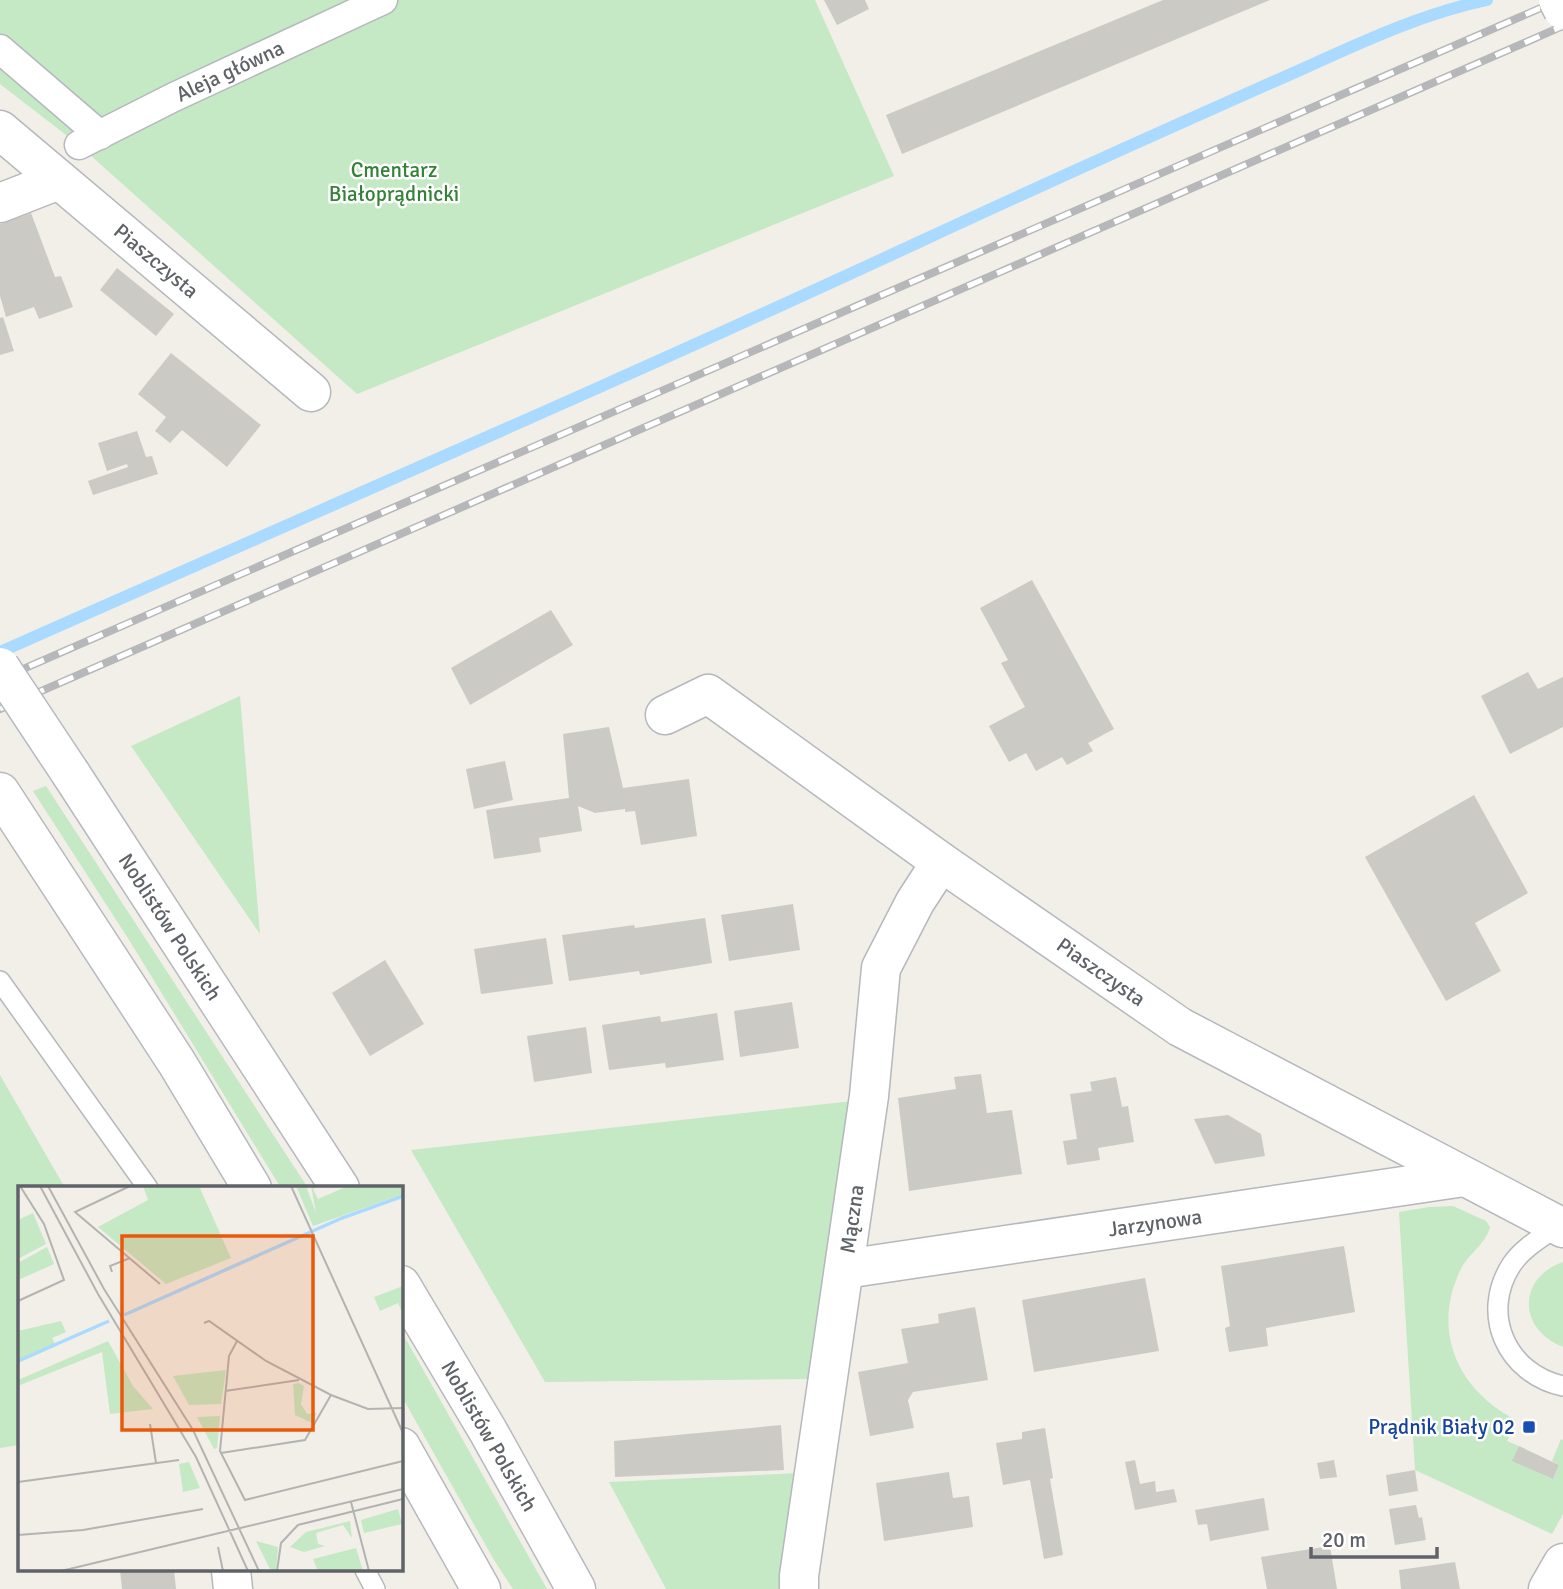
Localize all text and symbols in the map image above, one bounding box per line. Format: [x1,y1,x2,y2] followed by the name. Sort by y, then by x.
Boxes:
[172,35,288,107] street label: Aleja główna
[329,157,459,207] park label: Cmentarz Białoprądnicki
[108,218,204,304] street label: Piaszczysta
[113,849,227,1005] street label: Noblistów Polskich
[1051,932,1151,1012] street label: Piaszczysta
[834,1183,870,1255] street label: Mączna
[18,1186,402,1572] inset map
[1106,1204,1204,1242] street label: Jarzynowa
[435,1356,543,1516] street label: Noblistów Polskich
[1368,1414,1515,1440] place label: Prądnik Biały 02
[1521,1419,1537,1435] marker: Prądnik Biały 02
[1311,1516,1437,1560] scale bar
[1322,1527,1366,1553] text: 20 m

